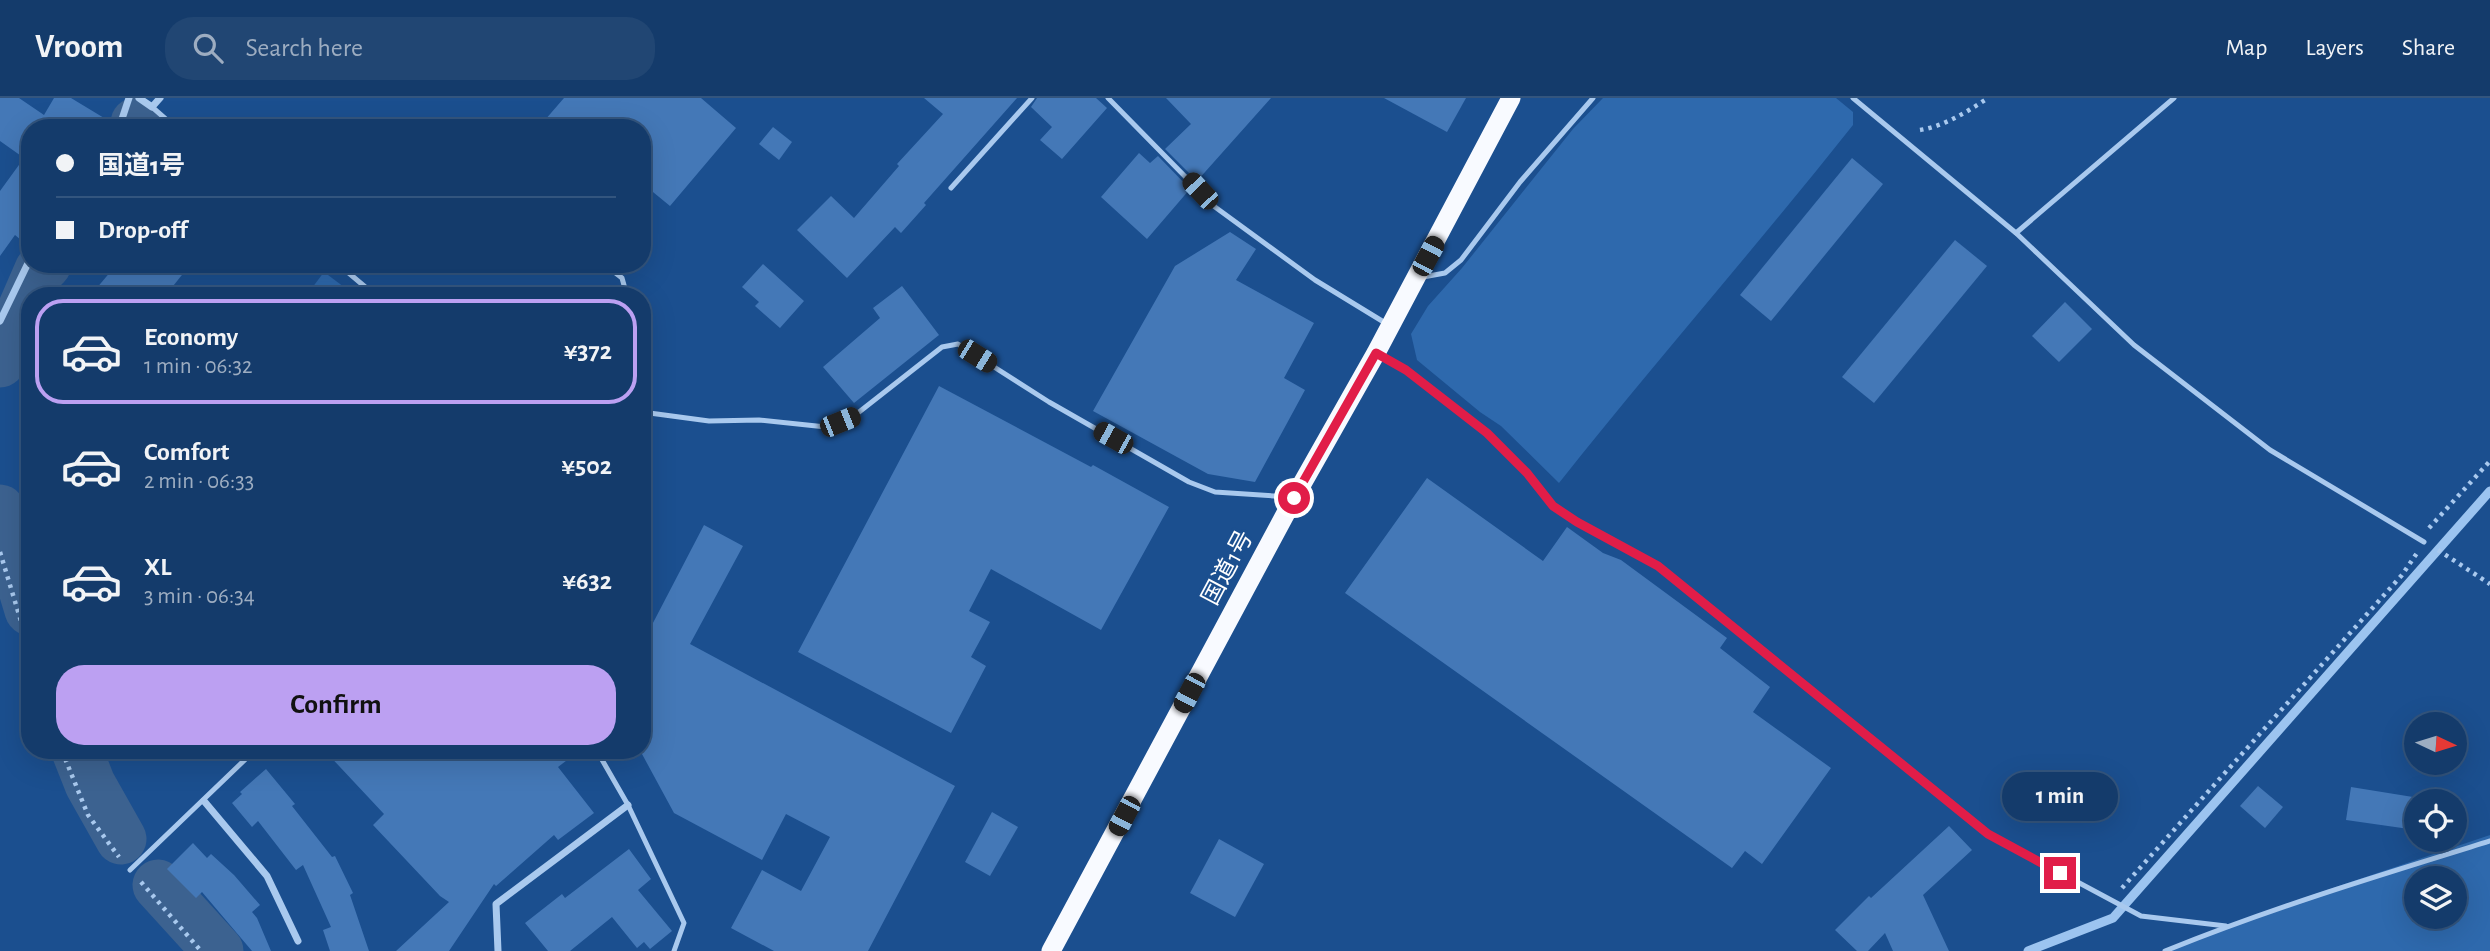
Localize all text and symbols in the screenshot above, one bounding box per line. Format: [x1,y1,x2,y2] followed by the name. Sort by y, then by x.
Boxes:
[165,17,655,80] search box
[189,29,227,67] icon: search
[35,31,123,64] text: Vroom
[245,35,363,61] text: Search here
[2225,36,2267,60] text: Map
[2305,36,2364,60] text: Layers
[2402,36,2455,60] text: Share
[98,153,185,179] text: 国道1号
[1178,168,1223,214] car
[98,217,187,243] text: Drop-off
[1409,233,1448,279] car
[60,320,123,383] icon: car
[144,324,238,350] text: Economy
[954,336,1001,376] car
[564,338,612,364] text: ¥372
[144,355,253,378] text: 1 min · 06:32
[817,404,864,440] car
[1090,419,1137,457] car
[60,435,123,498] icon: car
[144,439,229,465] text: Comfort
[561,453,612,479] text: ¥502
[144,470,254,493] text: 2 min · 06:33
[1278,482,1310,514] route start
[1197,526,1257,609] street label: 国道1号
[60,550,123,613] icon: car
[144,554,171,580] text: XL
[562,568,612,594] text: ¥632
[144,585,255,608] text: 3 min · 06:34
[56,665,616,745] button: Confirm
[1170,670,1209,716] car
[2404,712,2468,775] north arrow
[2404,712,2467,929] map controls
[2002,772,2118,820] callout: 1 min
[2036,785,2084,808] text: 1 min
[2404,789,2467,852] button: locate
[1105,793,1144,839] car
[2044,857,2076,889] route end
[2404,866,2467,929] button: layers

